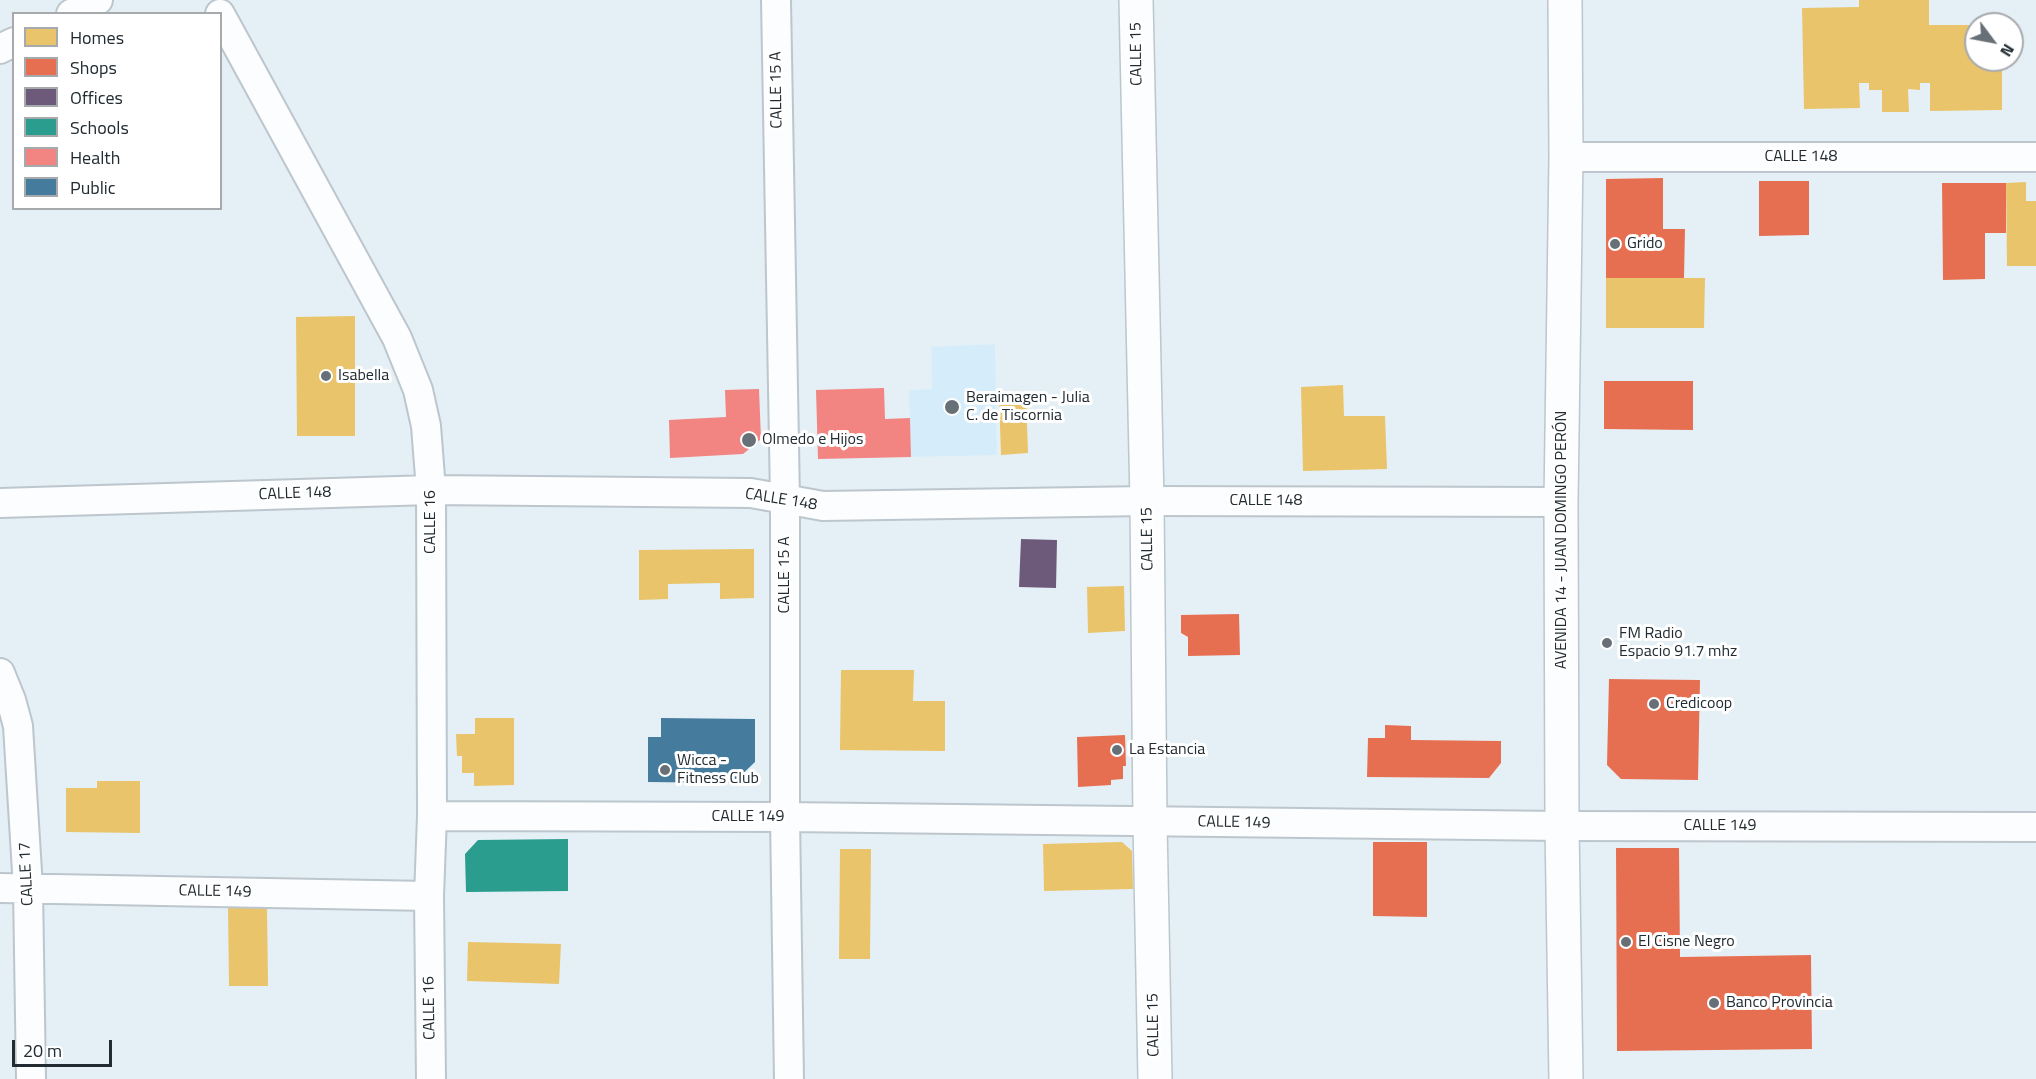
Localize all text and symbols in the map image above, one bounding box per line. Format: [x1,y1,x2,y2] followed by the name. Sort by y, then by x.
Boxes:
[12,12,222,210] legend
[1964,12,2024,72] north arrow
[1127,22,1147,86] street label: CALLE 15
[70,24,124,51] text: Homes
[1994,39,2021,62] text: N
[767,51,787,129] street label: CALLE 15 A
[70,54,117,81] text: Shops
[70,84,123,111] text: Offices
[70,114,129,141] text: Schools
[70,144,120,171] text: Health
[1765,147,1837,167] street label: CALLE 148
[70,174,116,201] text: Public
[1627,234,1663,254] place label: Grido
[1608,237,1622,251] marker: Grido
[338,366,389,386] place label: Isabella
[319,369,333,383] marker: Isabella
[966,388,1090,426] place label: Beraimagen - Julia C. de Tiscornia
[943,398,961,416] marker: Beraimagen - Julia C. de Tiscornia
[1552,411,1572,669] street label: AVENIDA 14 - JUAN DOMINGO PERÓN
[762,430,863,450] place label: Olmedo e Hijos
[740,431,758,449] marker: Olmedo e Hijos
[258,483,332,505] street label: CALLE 148
[744,485,818,515] street label: CALLE 148
[421,490,441,554] street label: CALLE 16
[1230,491,1302,511] street label: CALLE 148
[1138,507,1158,571] street label: CALLE 15
[775,537,795,613] street label: CALLE 15 A
[1619,624,1737,662] place label: FM Radio Espacio 91.7 mhz
[1600,636,1614,650] marker: FM Radio Espacio 91.7 mhz
[1666,694,1732,714] place label: Credicoop
[1647,697,1661,711] marker: Credicoop
[1129,740,1205,760] place label: La Estancia
[1110,743,1124,757] marker: La Estancia
[677,751,759,789] place label: Wicca - Fitness Club
[658,763,672,777] marker: Wicca - Fitness Club
[712,807,784,827] street label: CALLE 149
[1197,813,1271,833] street label: CALLE 149
[1684,816,1756,836] street label: CALLE 149
[16,842,38,906] street label: CALLE 17
[178,882,252,902] street label: CALLE 149
[1638,932,1735,952] place label: El Cisne Negro
[1619,935,1633,949] marker: El Cisne Negro
[420,976,440,1040] street label: CALLE 16
[1144,993,1164,1057] street label: CALLE 15
[1726,993,1833,1013] place label: Banco Provincia
[1707,996,1721,1010] marker: Banco Provincia
[15,1028,116,1066] scale bar
[23,1037,62,1064] text: 20 m

